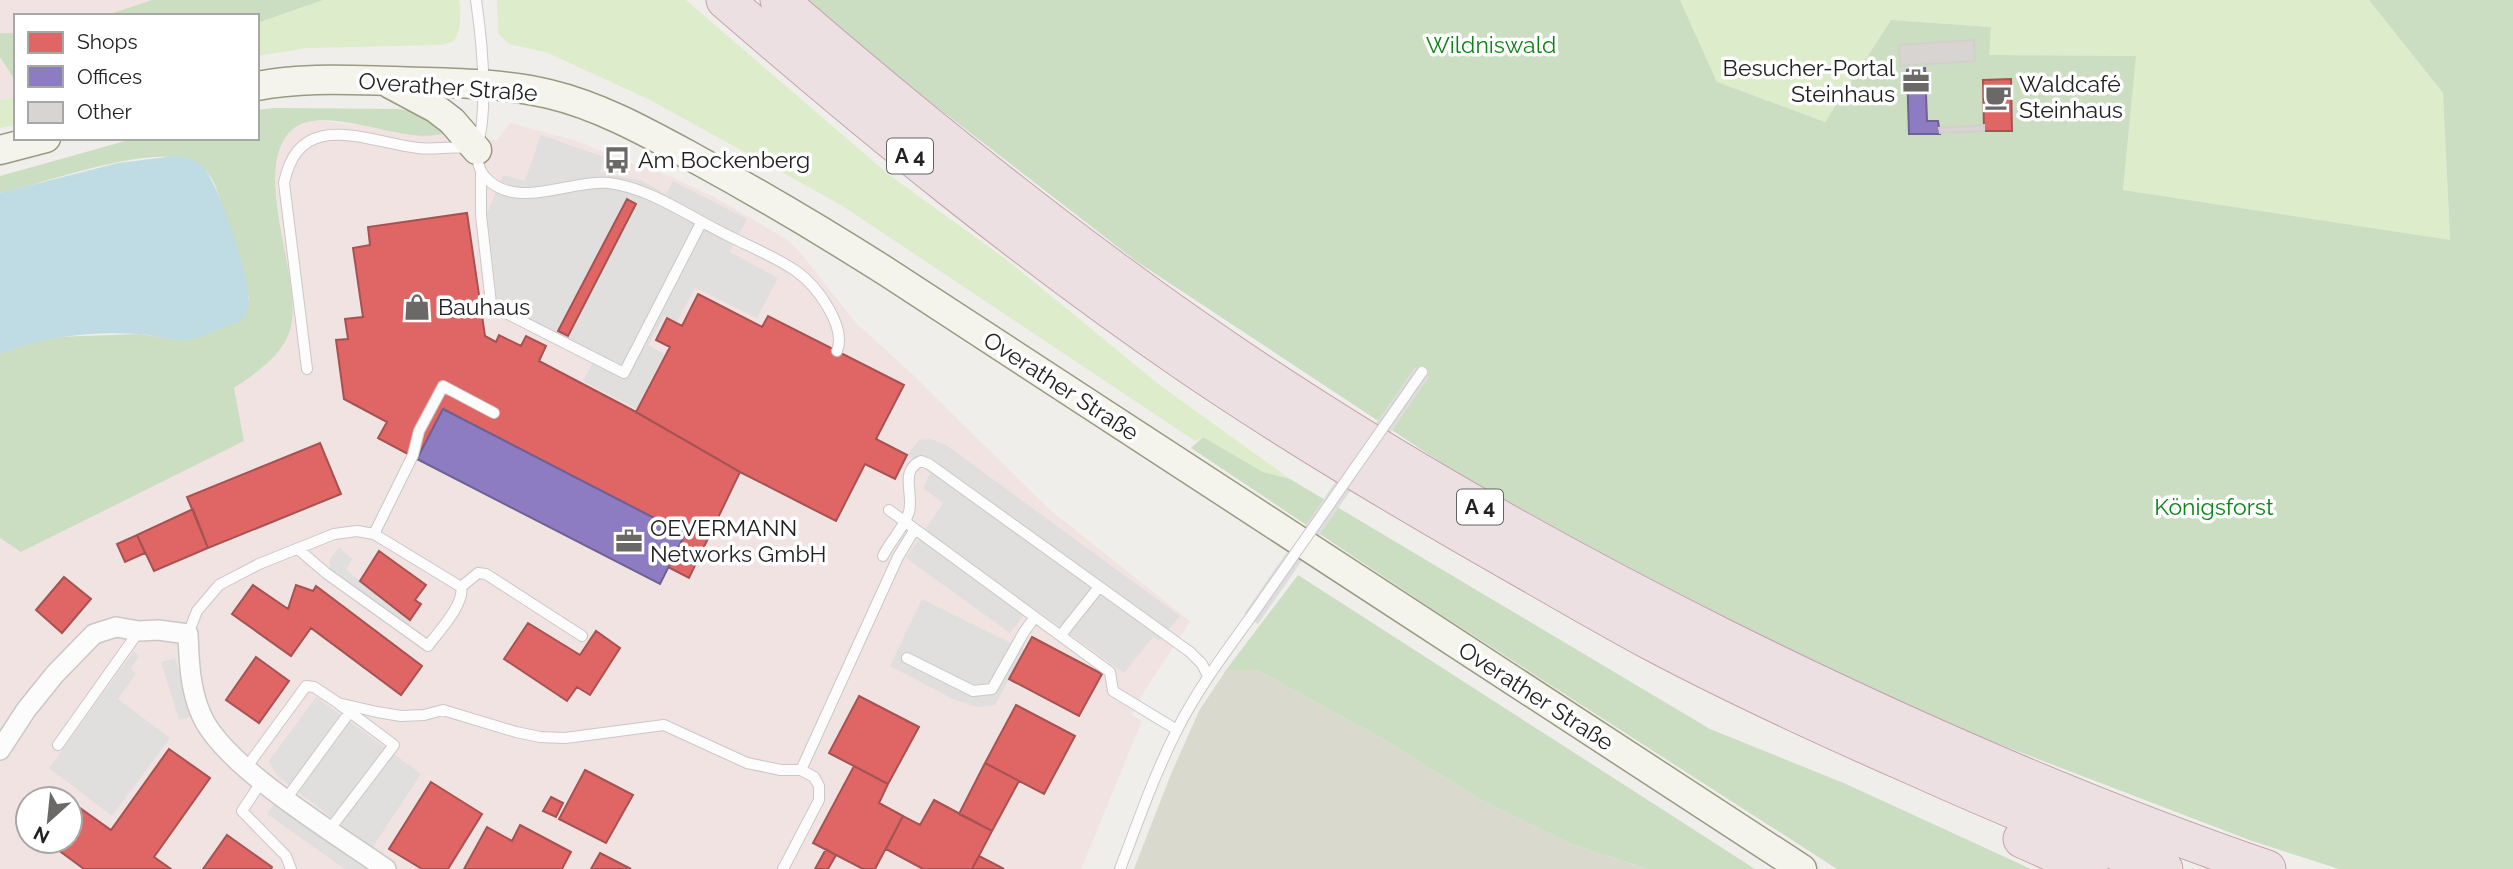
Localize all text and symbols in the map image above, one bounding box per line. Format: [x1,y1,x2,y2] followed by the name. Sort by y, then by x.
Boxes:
[14,14,259,140] legend
[77,29,138,54] text: Shops
[1426,31,1556,58] park label: Wildniswald
[1723,54,1896,107] place label: Besucher-Portal Steinhaus
[77,64,142,89] text: Offices
[1901,66,1931,96] office icon: Besucher-Portal Steinhaus
[358,67,538,106] street label: Overather Straße
[2019,70,2123,123] place label: Waldcafé Steinhaus
[1983,82,2013,112] cafe icon: Waldcafé Steinhaus
[77,99,132,124] text: Other
[887,138,933,174] road number: A 4
[602,145,632,175] bus stop icon: Am Bockenberg
[638,146,810,173] place label: Am Bockenberg
[402,292,432,322] shop icon: Bauhaus
[438,293,530,320] place label: Bauhaus
[979,325,1144,446] street label: Overather Straße
[1457,490,1503,524] road number: A 4
[2154,493,2274,520] park label: Königsforst
[650,514,826,567] place label: OEVERMANN Networks GmbH
[614,526,644,556] office icon: OEVERMANN Networks GmbH
[1454,635,1619,756] street label: Overather Straße
[14,785,84,855] north arrow
[30,822,53,848] text: N

